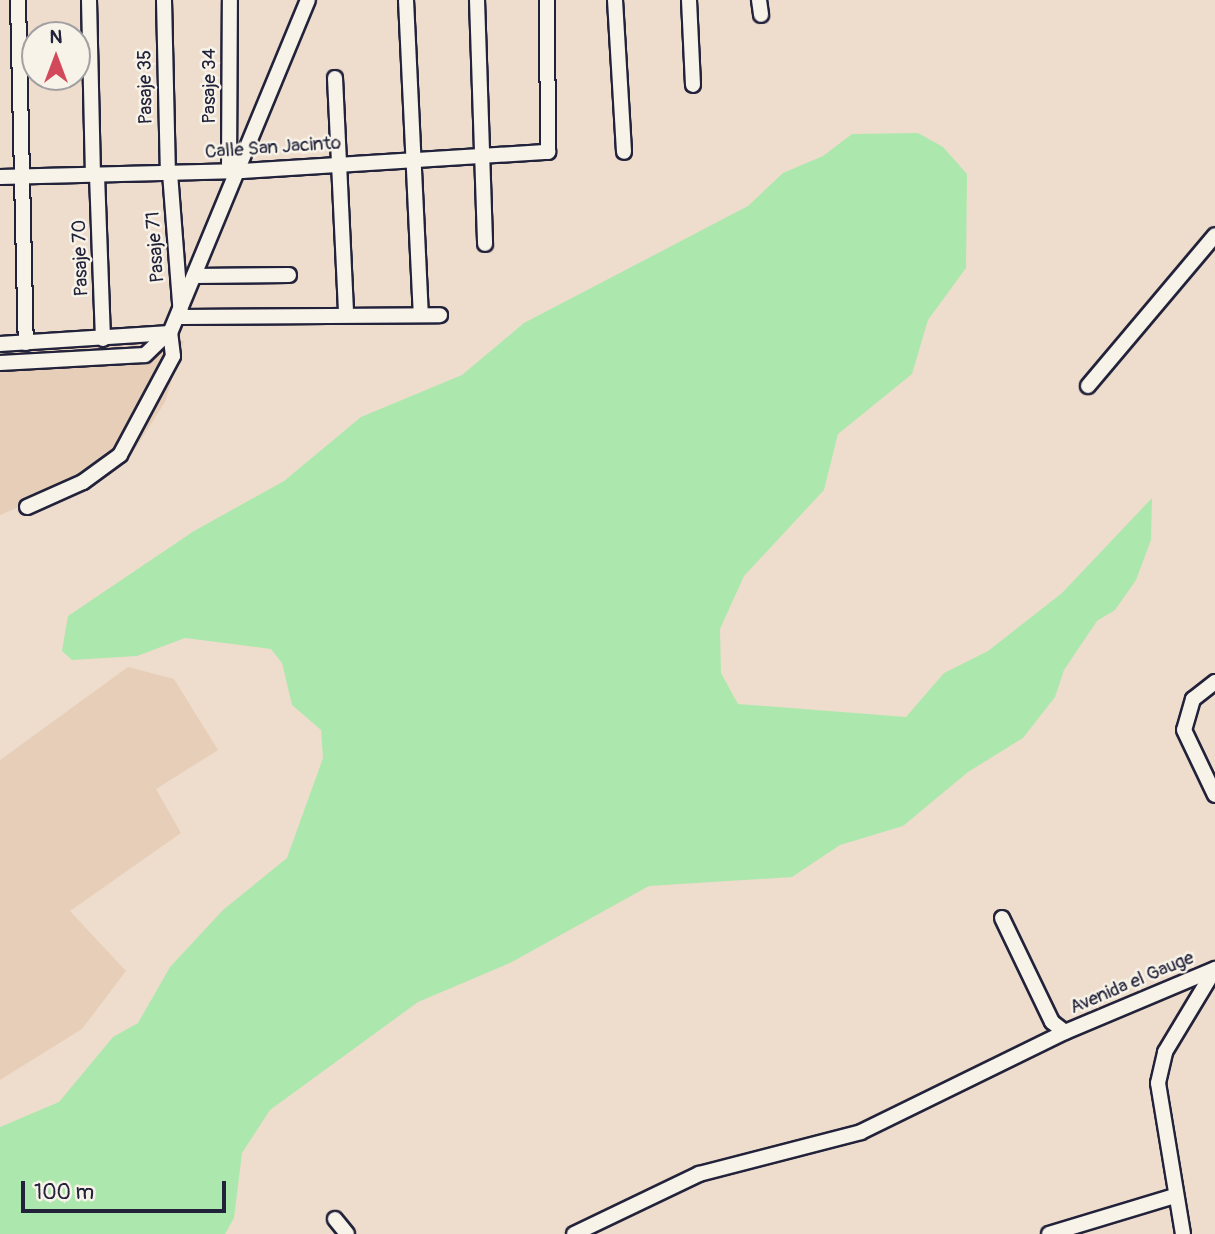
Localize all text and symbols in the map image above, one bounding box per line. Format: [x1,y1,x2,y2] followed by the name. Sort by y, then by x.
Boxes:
[21,21,91,91] north arrow
[50,25,62,49] text: N
[199,48,221,124] street label: Pasaje 34
[134,49,158,125] street label: Pasaje 35
[204,132,342,164] street label: Calle San Jacinto
[142,211,170,283] street label: Pasaje 71
[68,219,94,297] street label: Pasaje 70
[1066,947,1198,1019] street label: Avenida el Gauge
[24,1168,229,1212] scale bar
[34,1179,94,1206] text: 100 m

